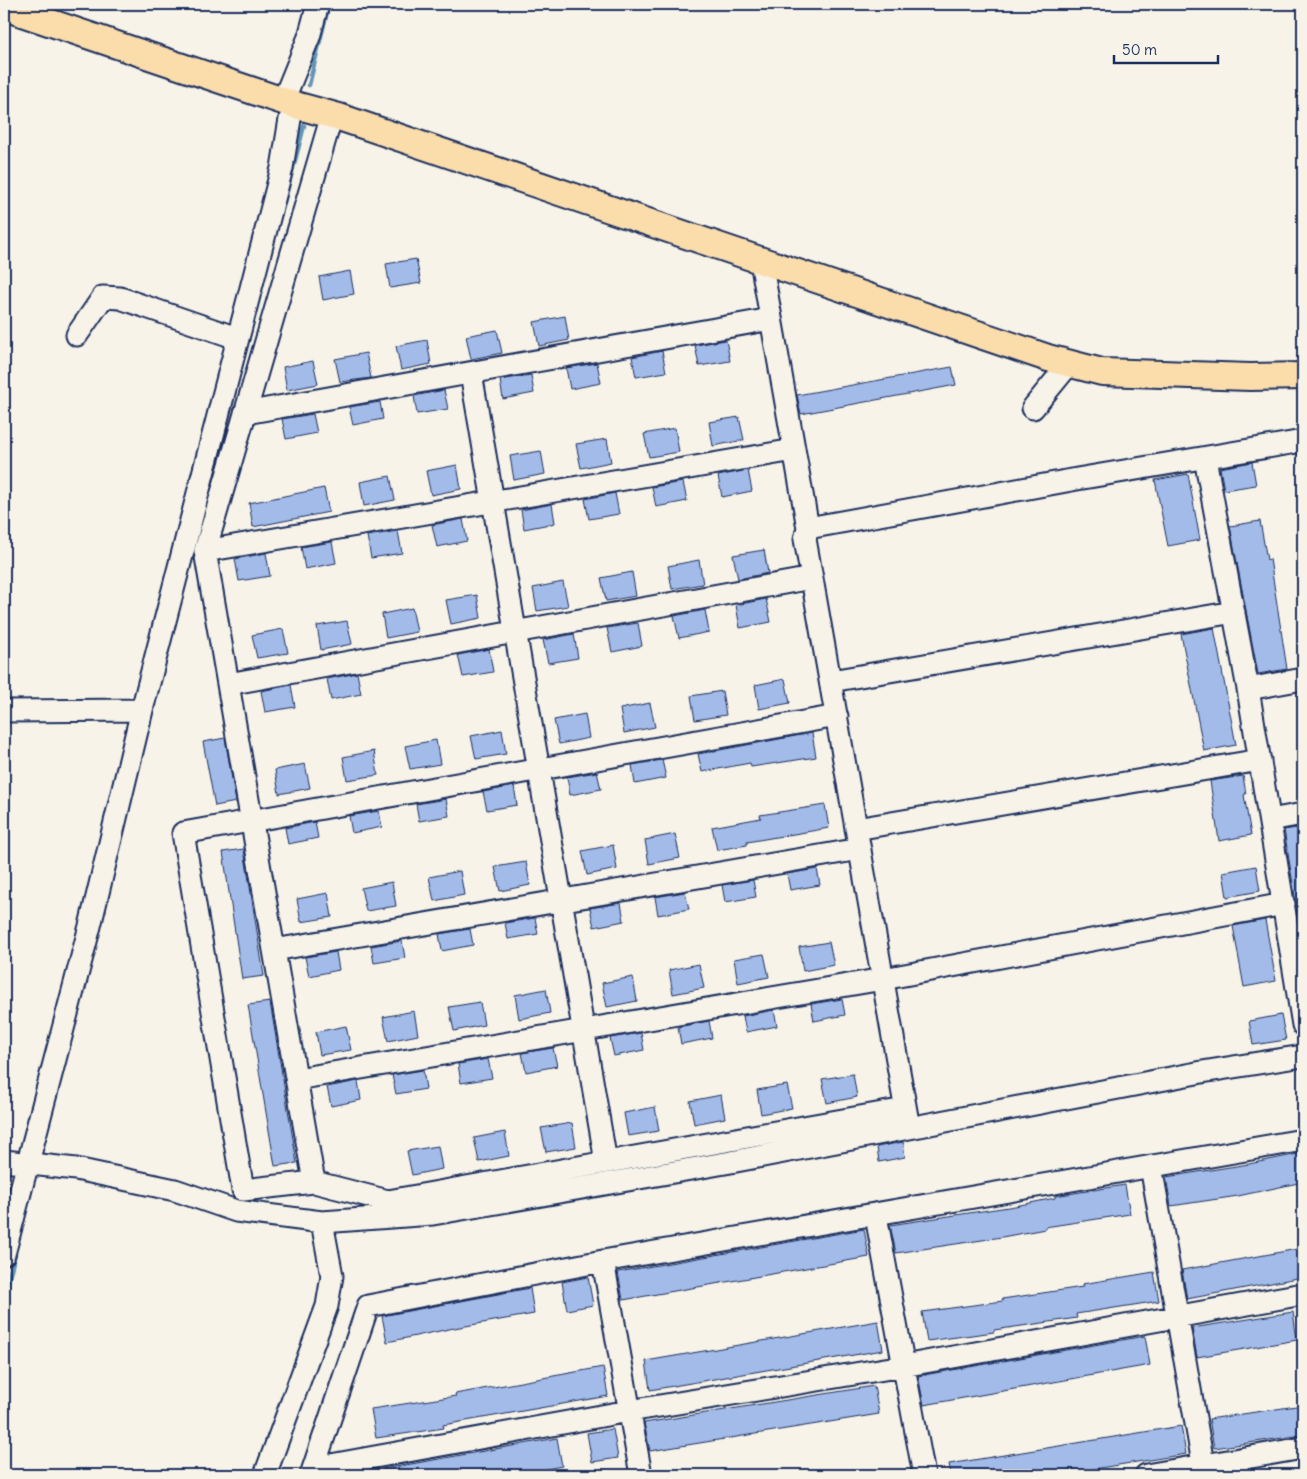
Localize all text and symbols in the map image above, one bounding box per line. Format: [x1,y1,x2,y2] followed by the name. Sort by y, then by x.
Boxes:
[1114,32,1218,64] scale bar
[1122,40,1157,59] text: 50 m

